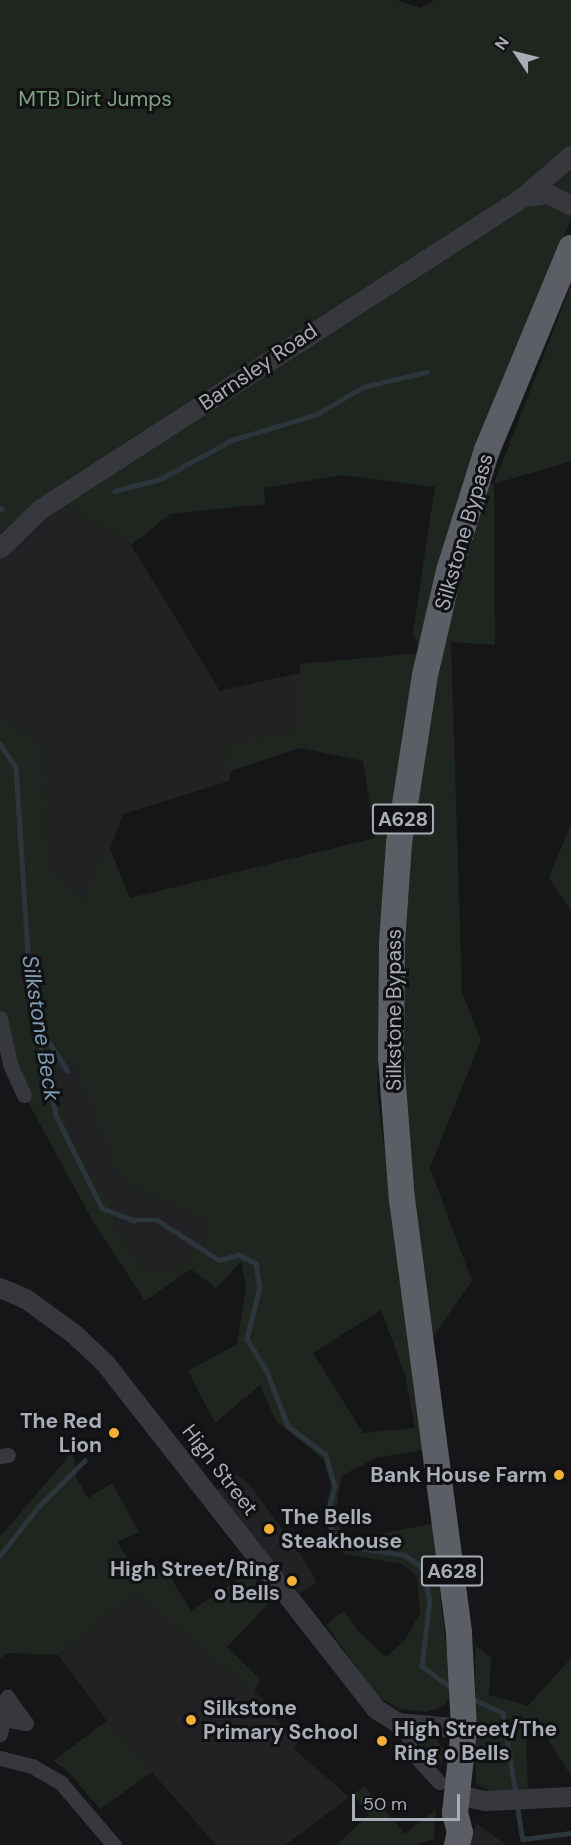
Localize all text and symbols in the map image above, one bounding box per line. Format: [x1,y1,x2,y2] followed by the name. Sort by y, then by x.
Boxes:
[487,24,547,84] north arrow
[490,33,514,54] text: N
[18,86,172,112] park label: MTB Dirt Jumps
[194,318,322,416] street label: Barnsley Road
[430,451,498,613] street label: Silkstone Bypass
[372,802,434,836] road number: A628
[381,929,407,1091] street label: Silkstone Bypass
[16,953,66,1103] water label: Silkstone Beck
[20,1408,102,1458] place label: The Red Lion
[177,1420,263,1520] street label: High Street
[107,1426,121,1440] marker: The Red Lion
[370,1462,547,1488] place label: Bank House Farm
[552,1468,566,1482] marker: Bank House Farm
[281,1504,402,1554] place label: The Bells Steakhouse
[262,1522,276,1536] marker: The Bells Steakhouse
[420,1554,484,1588] road number: A628
[110,1556,280,1606] place label: High Street/Ring o Bells
[285,1574,299,1588] marker: High Street/Ring o Bells
[203,1695,358,1745] place label: Silkstone Primary School
[184,1713,198,1727] marker: Silkstone Primary School
[394,1716,557,1766] place label: High Street/The Ring o Bells
[375,1734,389,1748] marker: High Street/The Ring o Bells
[355,1782,463,1820] scale bar
[363,1792,407,1816] text: 50 m

